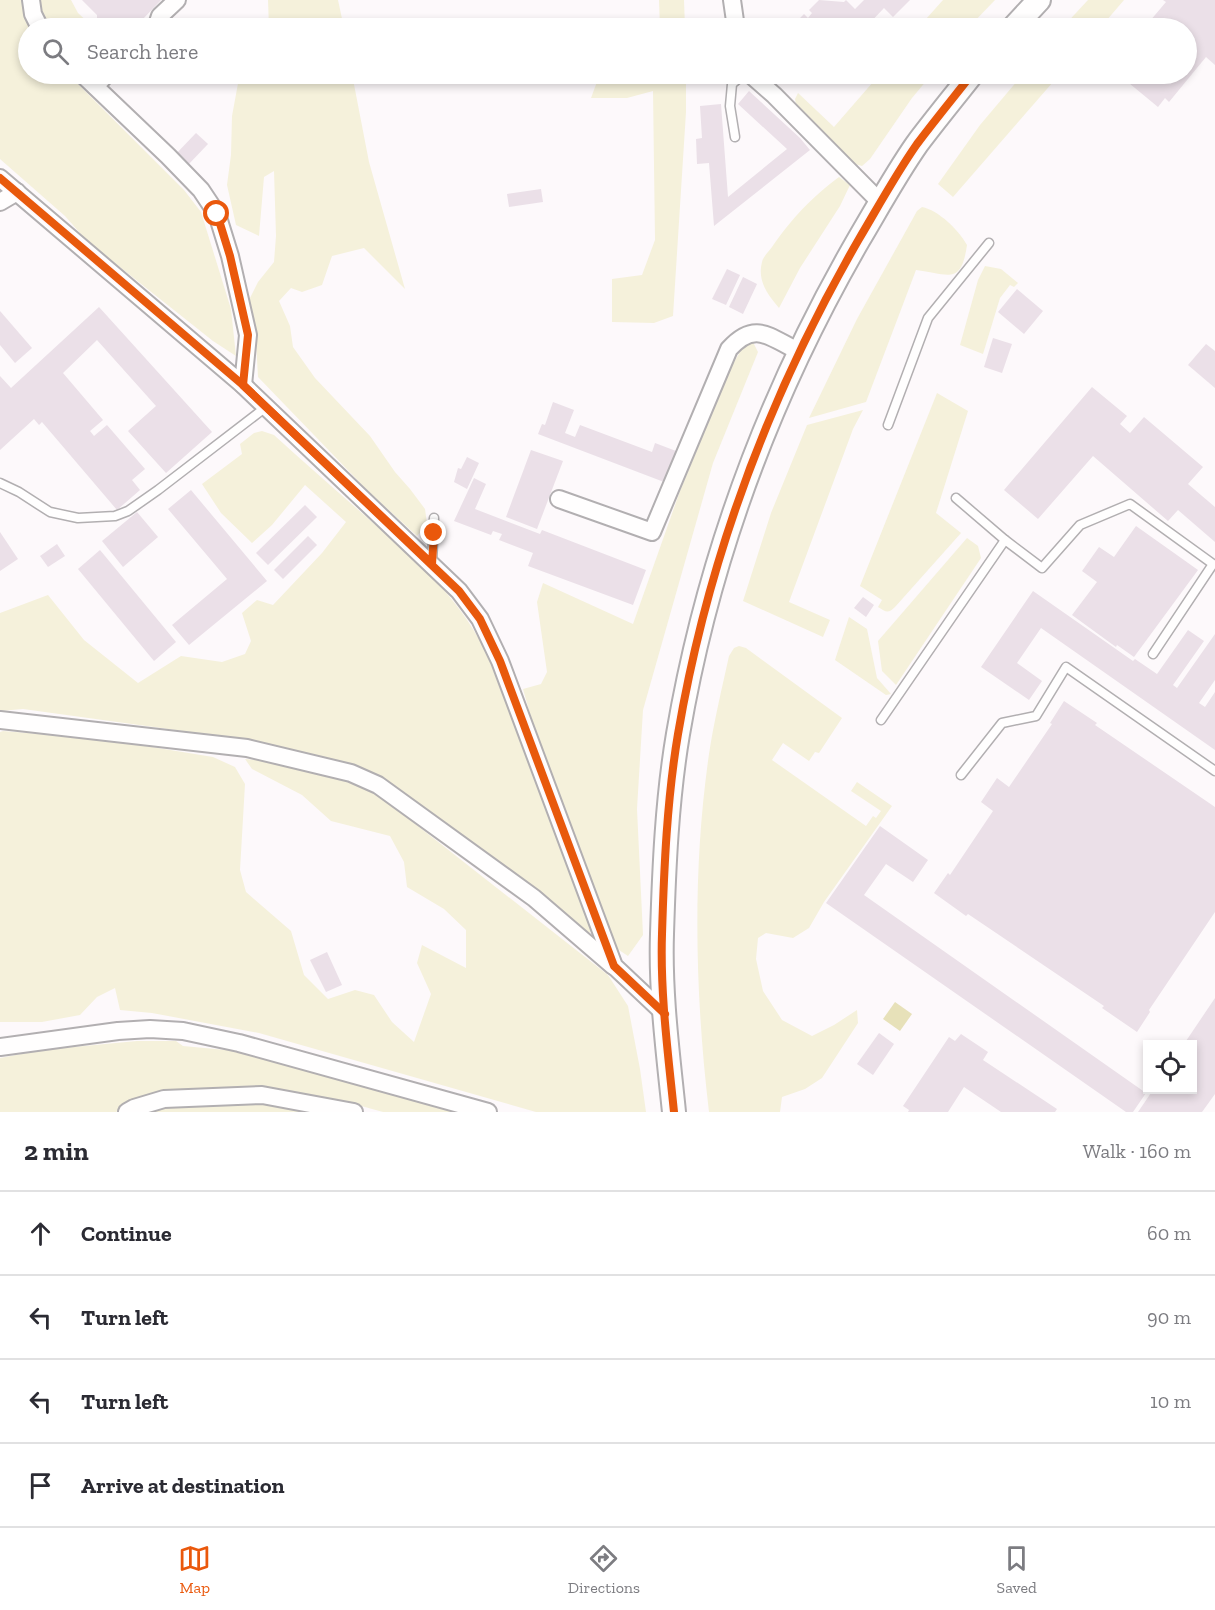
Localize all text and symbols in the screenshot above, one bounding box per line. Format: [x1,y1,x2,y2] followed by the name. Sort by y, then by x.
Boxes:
[18,18,1197,84] search box
[39,35,72,68] icon: search
[87,38,198,65] text: Search here
[203,200,229,226] route start
[420,519,446,545] route end
[1143,1040,1197,1094] map controls
[1143,1040,1197,1094] button: locate
[24,1135,89,1167] text: 2 min
[1083,1139,1191,1163] text: Walk · 160 m
[24,1217,57,1250] icon: ahead
[81,1220,172,1247] text: Continue
[1147,1221,1191,1245] text: 60 m
[24,1301,57,1334] icon: left
[81,1304,168,1331] text: Turn left
[1147,1305,1191,1329] text: 90 m
[24,1385,57,1418] icon: left
[81,1388,168,1415] text: Turn left
[1150,1389,1191,1413] text: 10 m
[24,1469,57,1502] icon: arrive
[81,1472,284,1499] text: Arrive at destination
[178,1542,211,1597] tab: Map
[568,1542,640,1597] tab: Directions
[997,1542,1037,1597] tab: Saved

